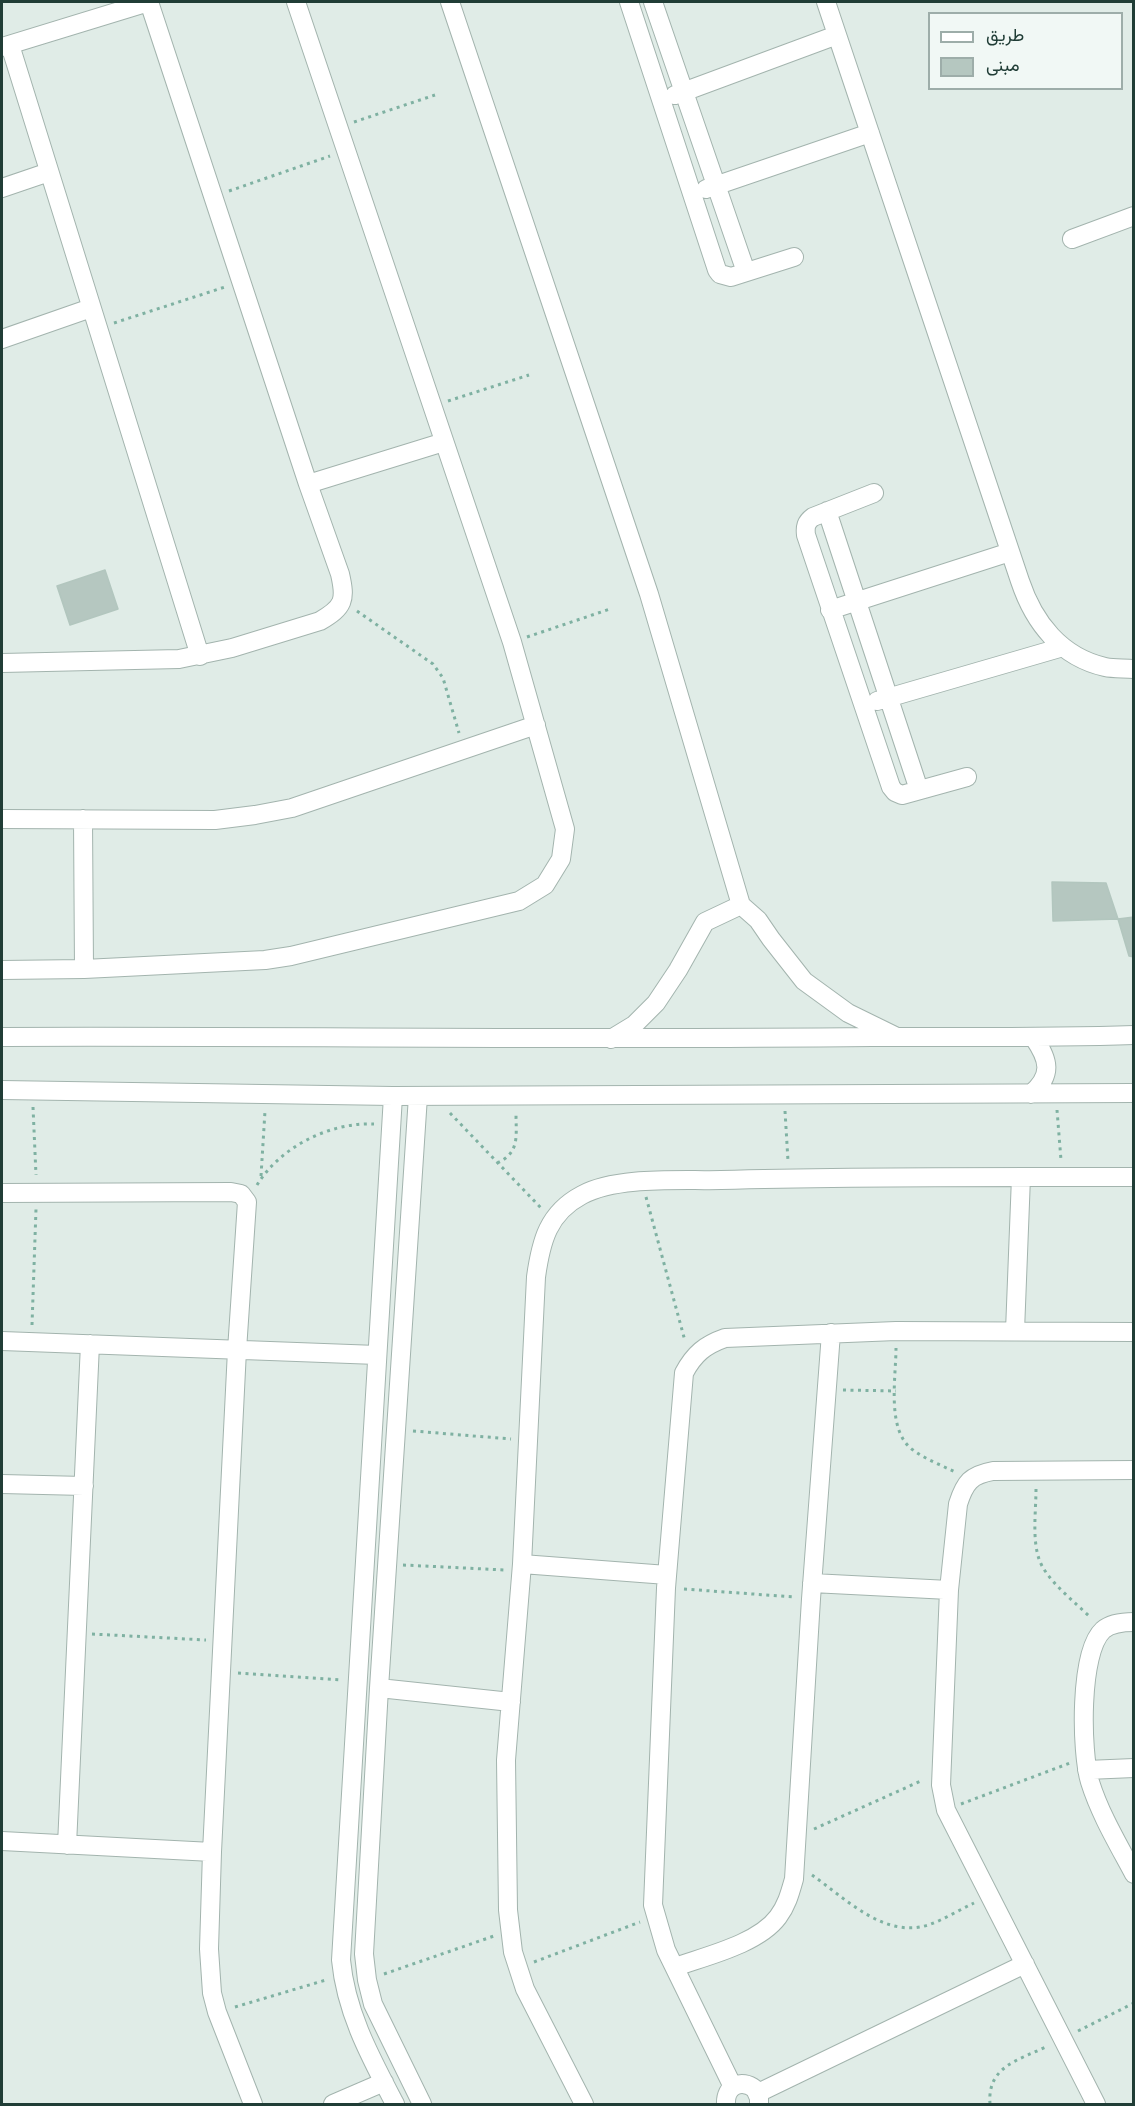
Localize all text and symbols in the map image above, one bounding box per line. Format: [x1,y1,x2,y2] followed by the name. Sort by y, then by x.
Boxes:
[928,12,1123,90] legend
[986,24,1024,45] text: طريق
[986,54,1020,75] text: مبنى

